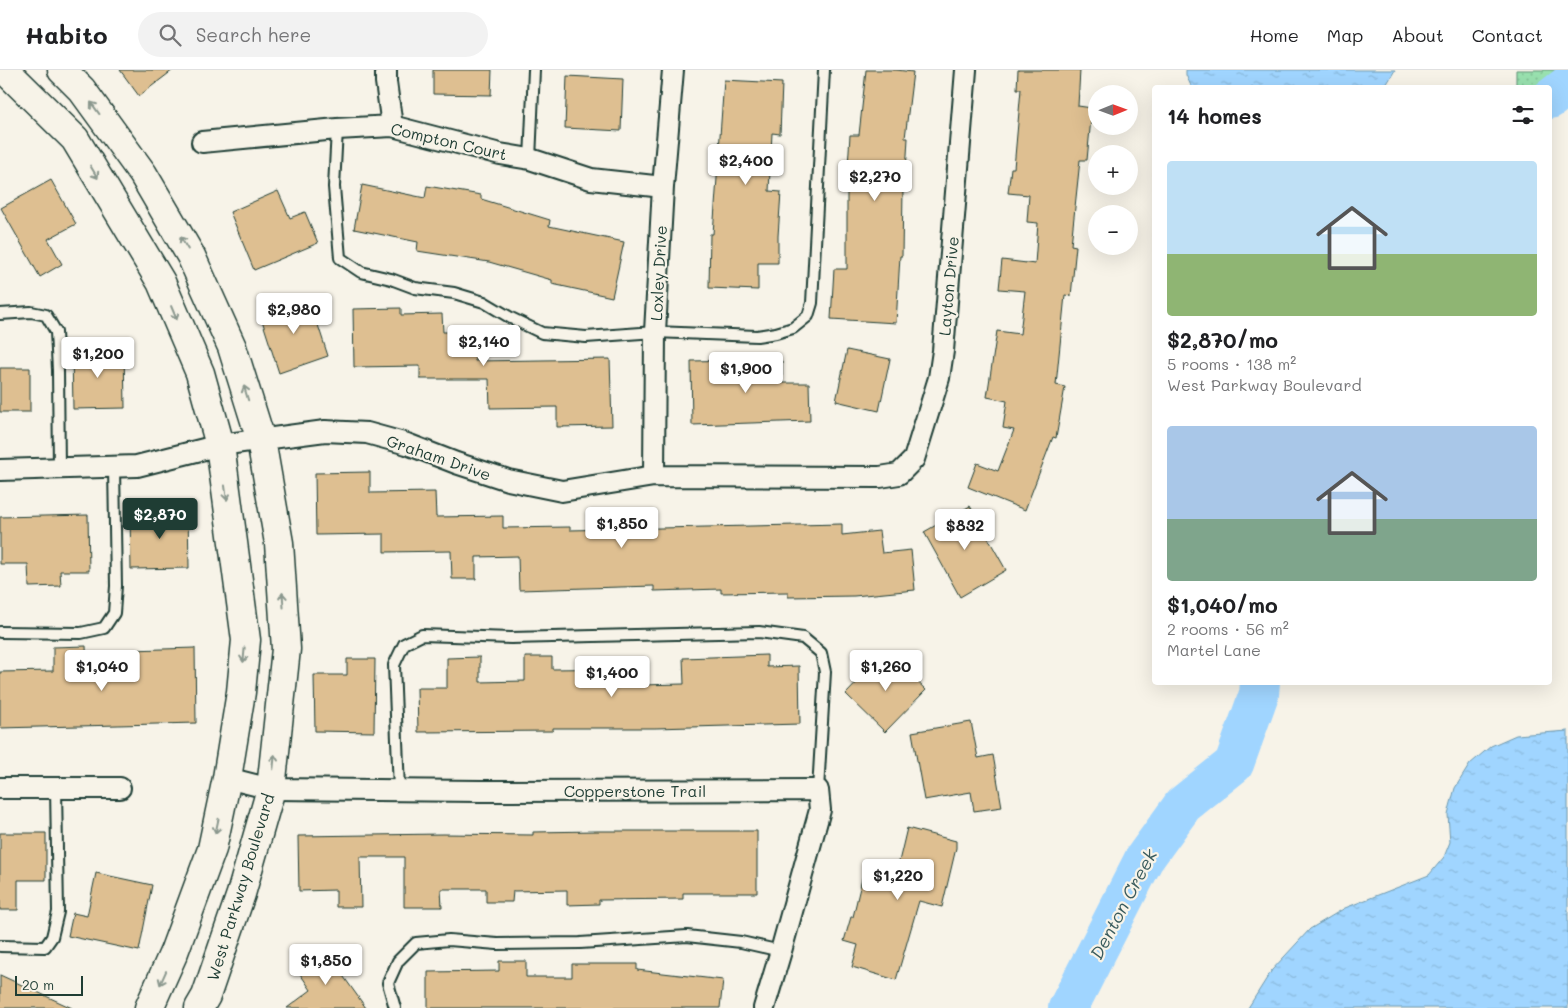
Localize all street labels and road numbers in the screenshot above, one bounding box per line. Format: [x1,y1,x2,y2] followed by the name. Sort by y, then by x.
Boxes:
[389,117,509,165] street label: Compton Court
[645,225,671,321] street label: Loxley Drive
[933,236,963,336] street label: Layton Drive
[384,429,494,485] street label: Graham Drive
[564,780,706,801] street label: Copperstone Trail
[201,791,279,983] street label: West Parkway Boulevard

